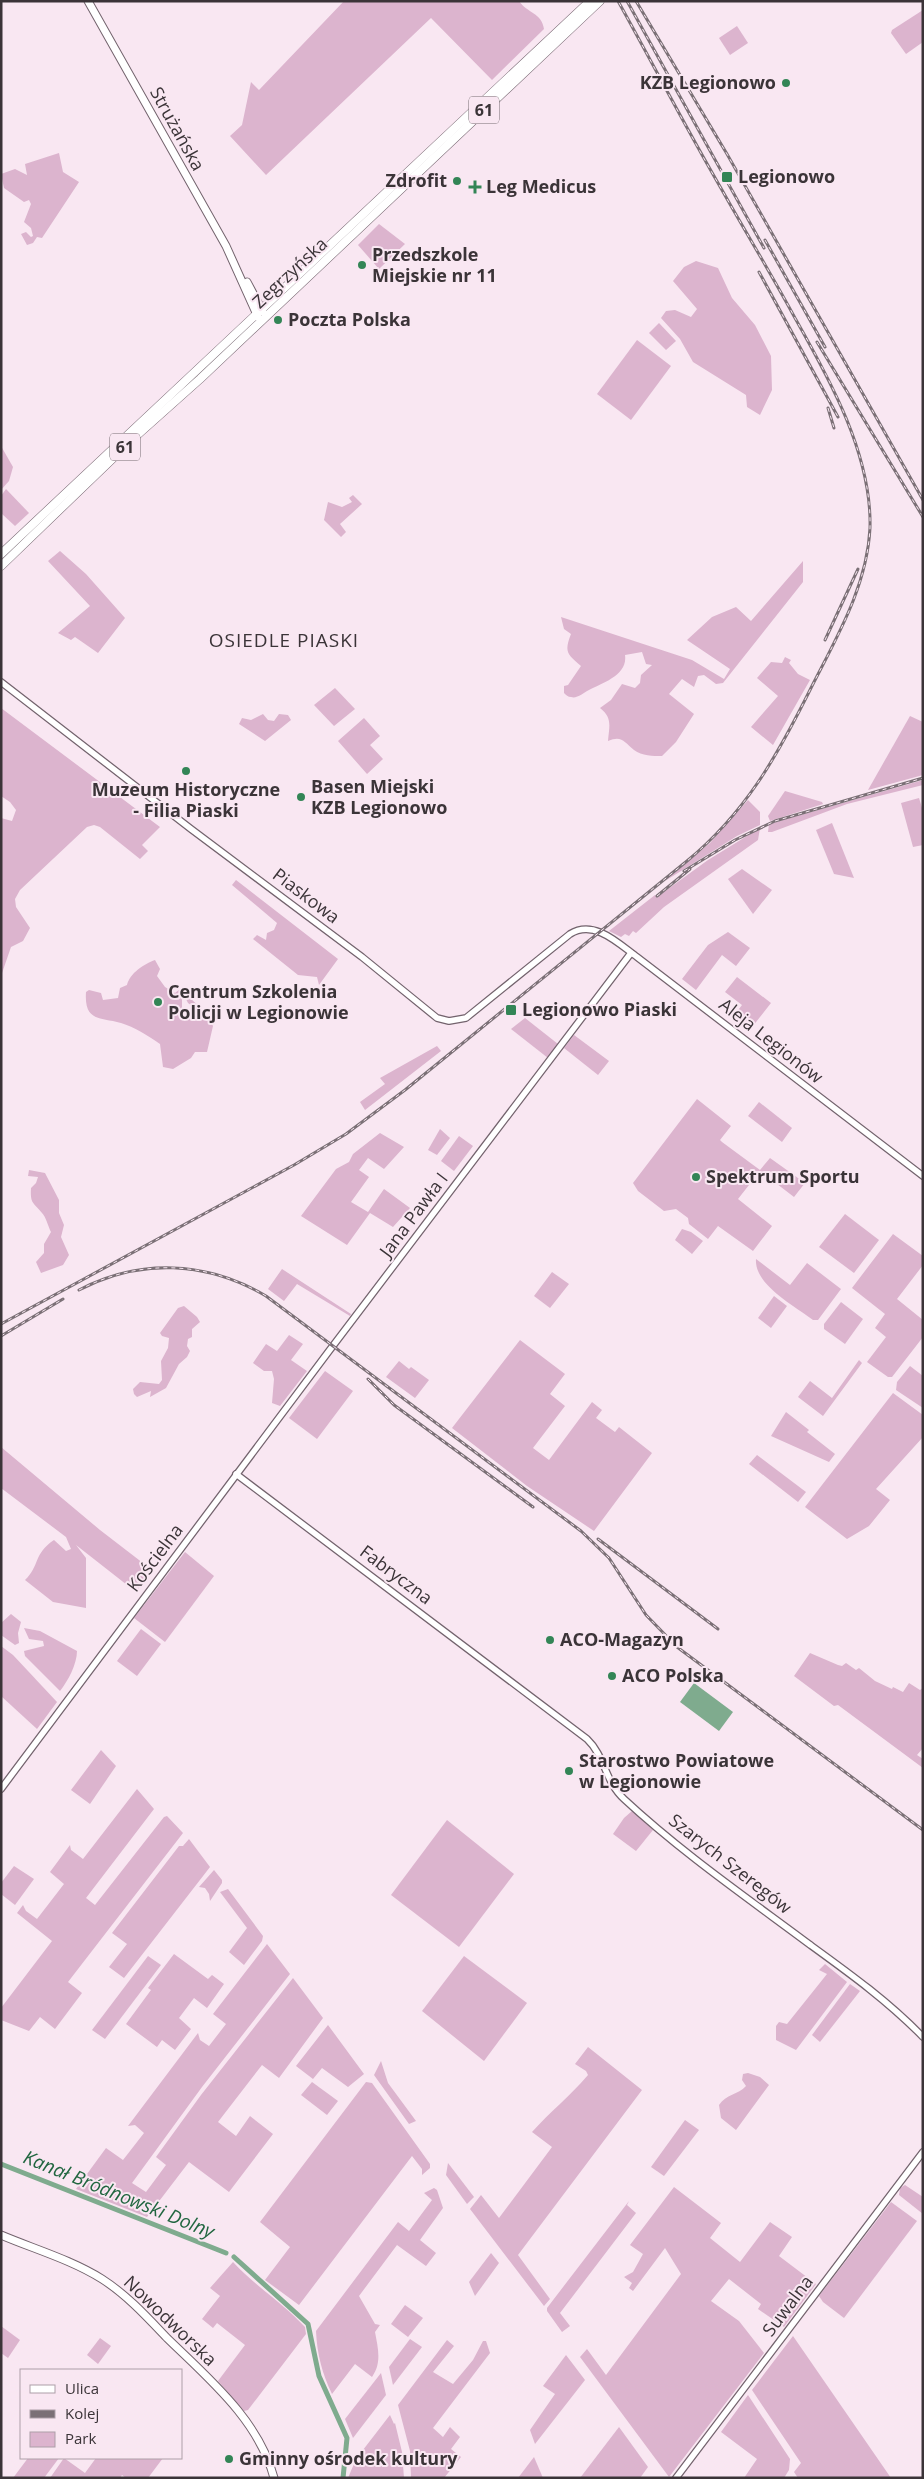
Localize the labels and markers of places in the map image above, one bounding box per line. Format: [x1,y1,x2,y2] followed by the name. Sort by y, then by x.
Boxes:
[640,70,776,94] place label: KZB Legionowo
[780,77,792,89] marker: KZB Legionowo
[738,164,835,188] place label: Legionowo
[386,168,447,192] place label: Zdrofit
[720,170,734,184] marker: Legionowo
[486,174,596,198] place label: Leg Medicus
[451,175,463,187] marker: Zdrofit
[468,180,482,194] marker: Leg Medicus
[372,242,497,287] place label: Przedszkole Miejskie nr 11
[356,259,368,271] marker: Przedszkole Miejskie nr 11
[288,307,411,331] place label: Poczta Polska
[272,314,284,326] marker: Poczta Polska
[180,765,192,777] marker: Muzeum Historyczne - Filia Piaski
[311,774,447,819] place label: Basen Miejski KZB Legionowo
[92,777,280,822] place label: Muzeum Historyczne - Filia Piaski
[295,791,307,803] marker: Basen Miejski KZB Legionowo
[168,979,349,1024] place label: Centrum Szkolenia Policji w Legionowie
[152,996,164,1008] marker: Centrum Szkolenia Policji w Legionowie
[522,997,677,1021] place label: Legionowo Piaski
[504,1003,518,1017] marker: Legionowo Piaski
[706,1164,860,1188] place label: Spektrum Sportu
[690,1171,702,1183] marker: Spektrum Sportu
[560,1627,684,1651] place label: ACO-Magazyn
[544,1634,556,1646] marker: ACO-Magazyn
[622,1663,724,1687] place label: ACO Polska
[606,1670,618,1682] marker: ACO Polska
[579,1748,774,1793] place label: Starostwo Powiatowe w Legionowie
[563,1765,575,1777] marker: Starostwo Powiatowe w Legionowie
[239,2446,458,2470] place label: Gminny ośrodek kultury
[223,2453,235,2465] marker: Gminny ośrodek kultury

